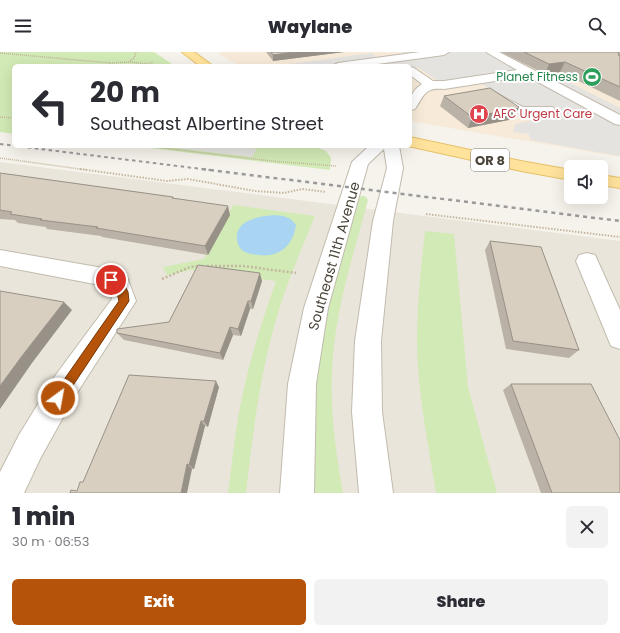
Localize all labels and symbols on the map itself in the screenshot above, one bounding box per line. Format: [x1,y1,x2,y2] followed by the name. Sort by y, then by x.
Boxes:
[581,66,603,88] sports icon: Planet Fitness
[496,68,578,85] place label: Planet Fitness
[468,103,490,125] hospital icon: AFC Urgent Care
[493,105,592,122] place label: AFC Urgent Care
[471,149,509,171] road number: OR 8
[303,179,365,333] street label: Southeast 11th Avenue
[94,263,128,297] pin
[37,377,79,419] position arrow

